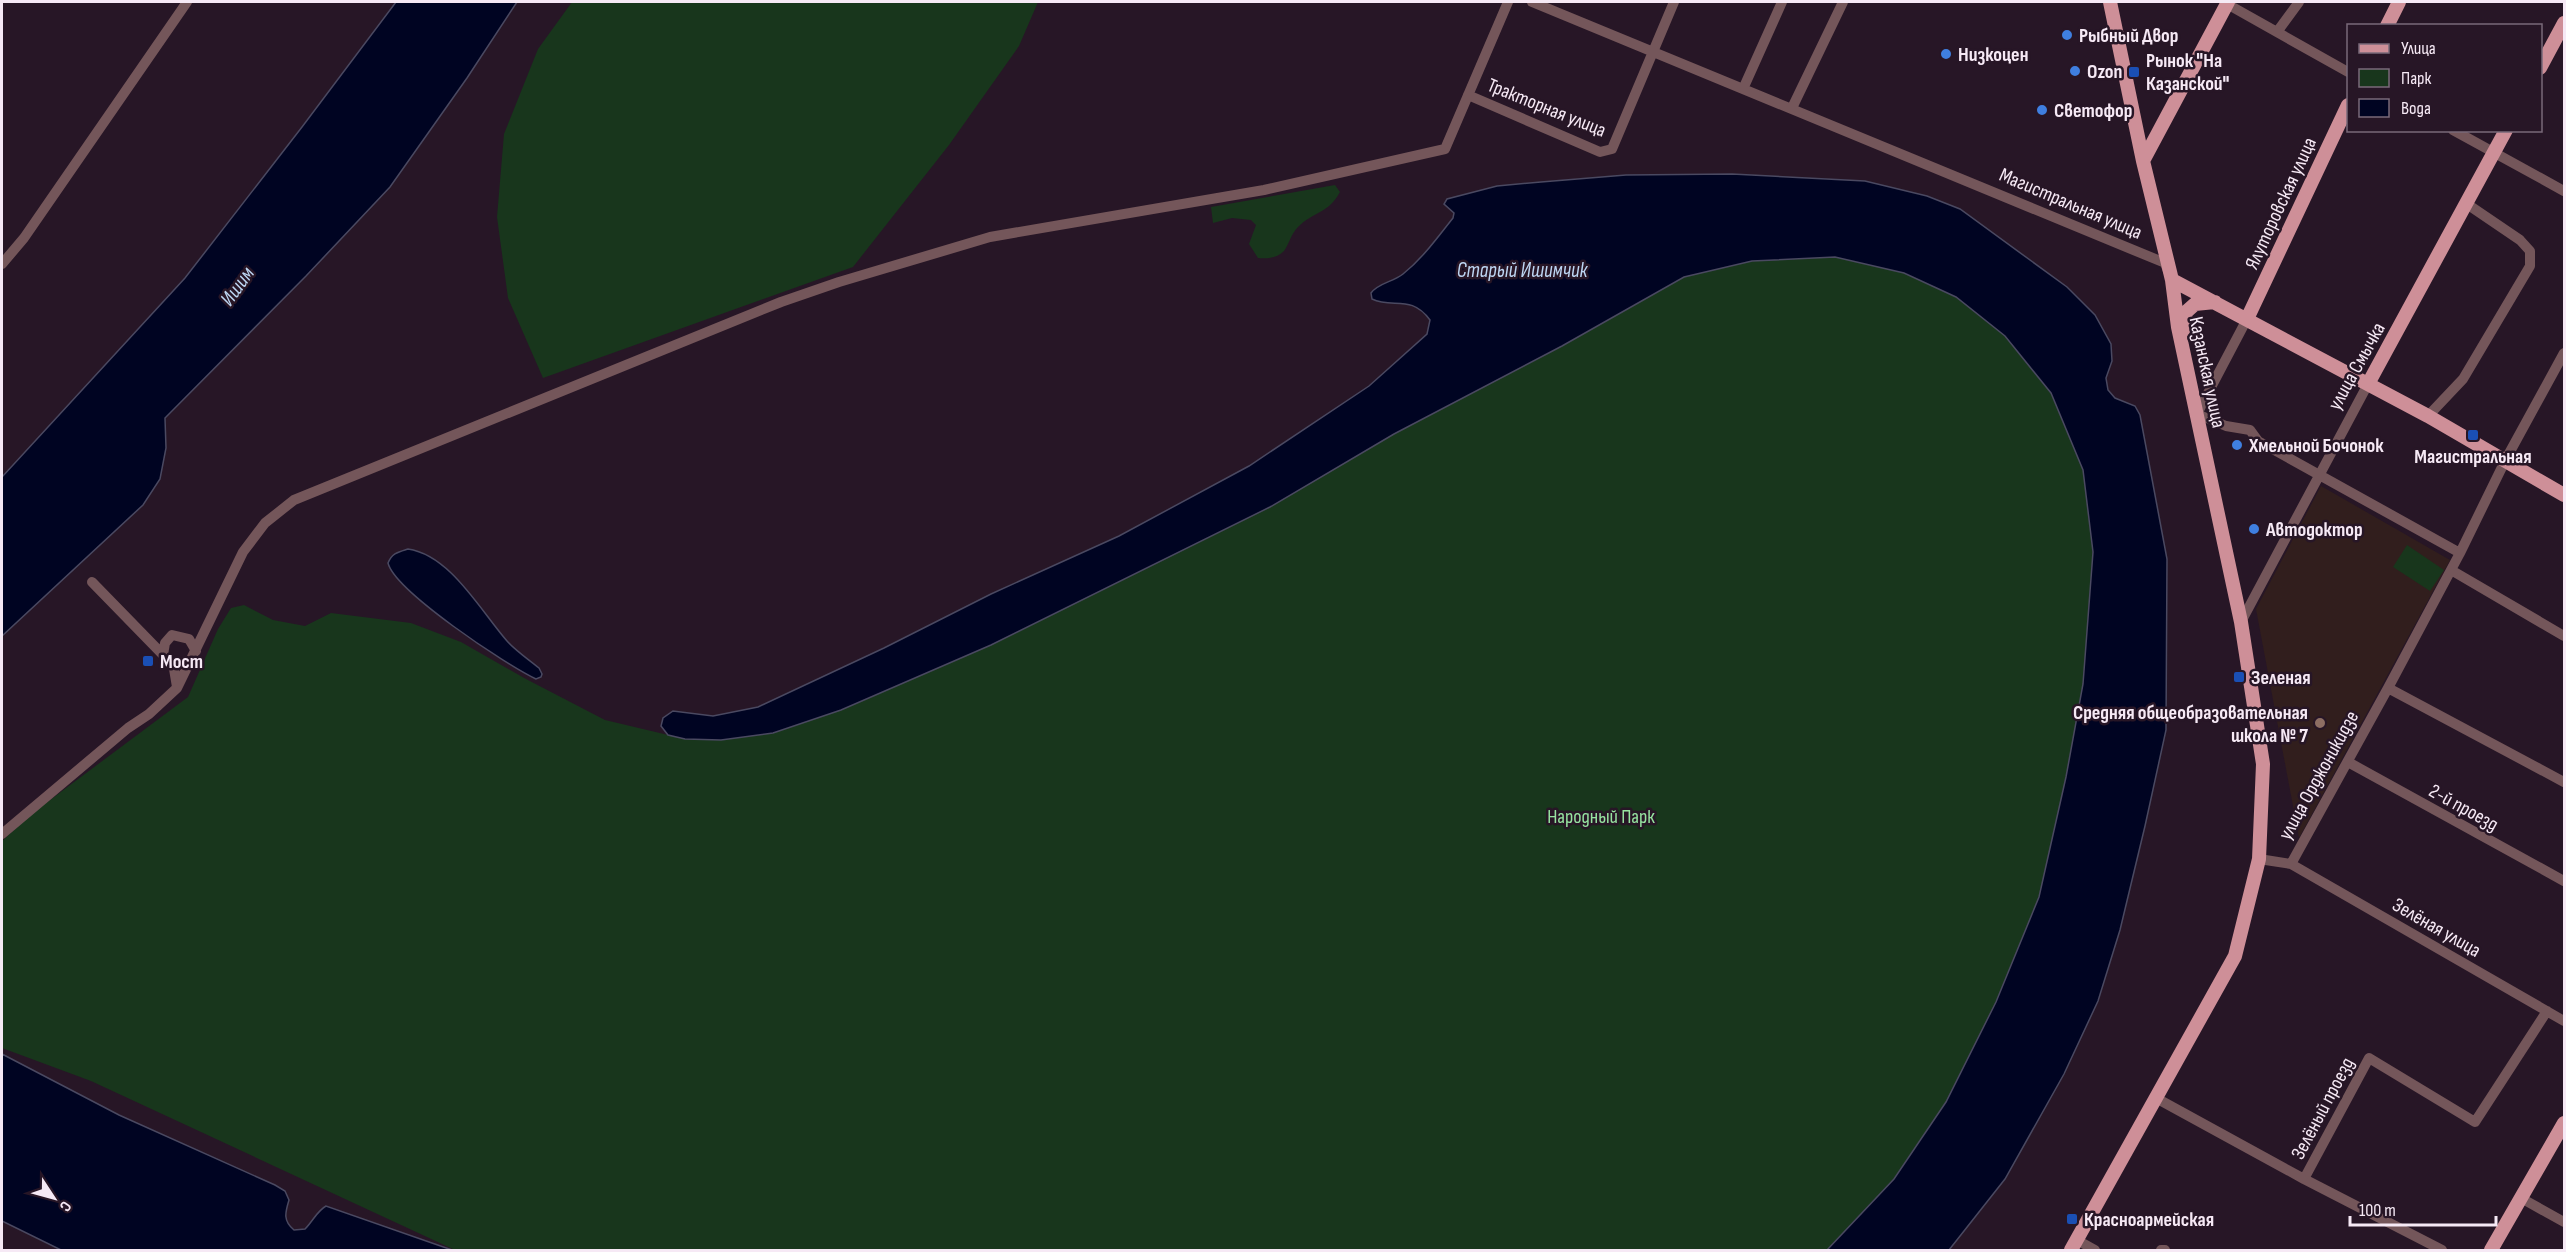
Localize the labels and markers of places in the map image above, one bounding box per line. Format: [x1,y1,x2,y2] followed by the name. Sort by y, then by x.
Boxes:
[2079,24,2178,48] place label: Рыбный Двор
[2060,28,2074,42] marker: Рыбный Двор
[1958,43,2028,67] place label: Низкоцен
[1939,47,1953,61] marker: Низкоцен
[2146,49,2230,96] place label: Рынок "На Казанской"
[2087,60,2122,84] place label: Ozon
[2068,64,2082,78] marker: Ozon
[2127,65,2141,79] marker: Рынок "На Казанской"
[2054,99,2132,123] place label: Светофор
[2035,103,2049,117] marker: Светофор
[2466,428,2480,442] marker: Магистральная
[2248,434,2384,458] place label: Хмельной Бочонок
[2230,438,2244,452] marker: Хмельной Бочонок
[2414,445,2532,469] place label: Магистральная
[2265,518,2363,542] place label: Автодоктор
[2247,522,2261,536] marker: Автодоктор
[160,650,203,674] place label: Мост
[141,654,155,668] marker: Мост
[2251,666,2311,690] place label: Зеленая
[2232,670,2246,684] marker: Зеленая
[2073,701,2308,748] place label: Средняя общеобразовательная школа № 7
[2313,716,2327,730] marker: Средняя общеобразовательная школа № 7
[2084,1208,2214,1232] place label: Красноармейская
[2065,1212,2079,1226] marker: Красноармейская

